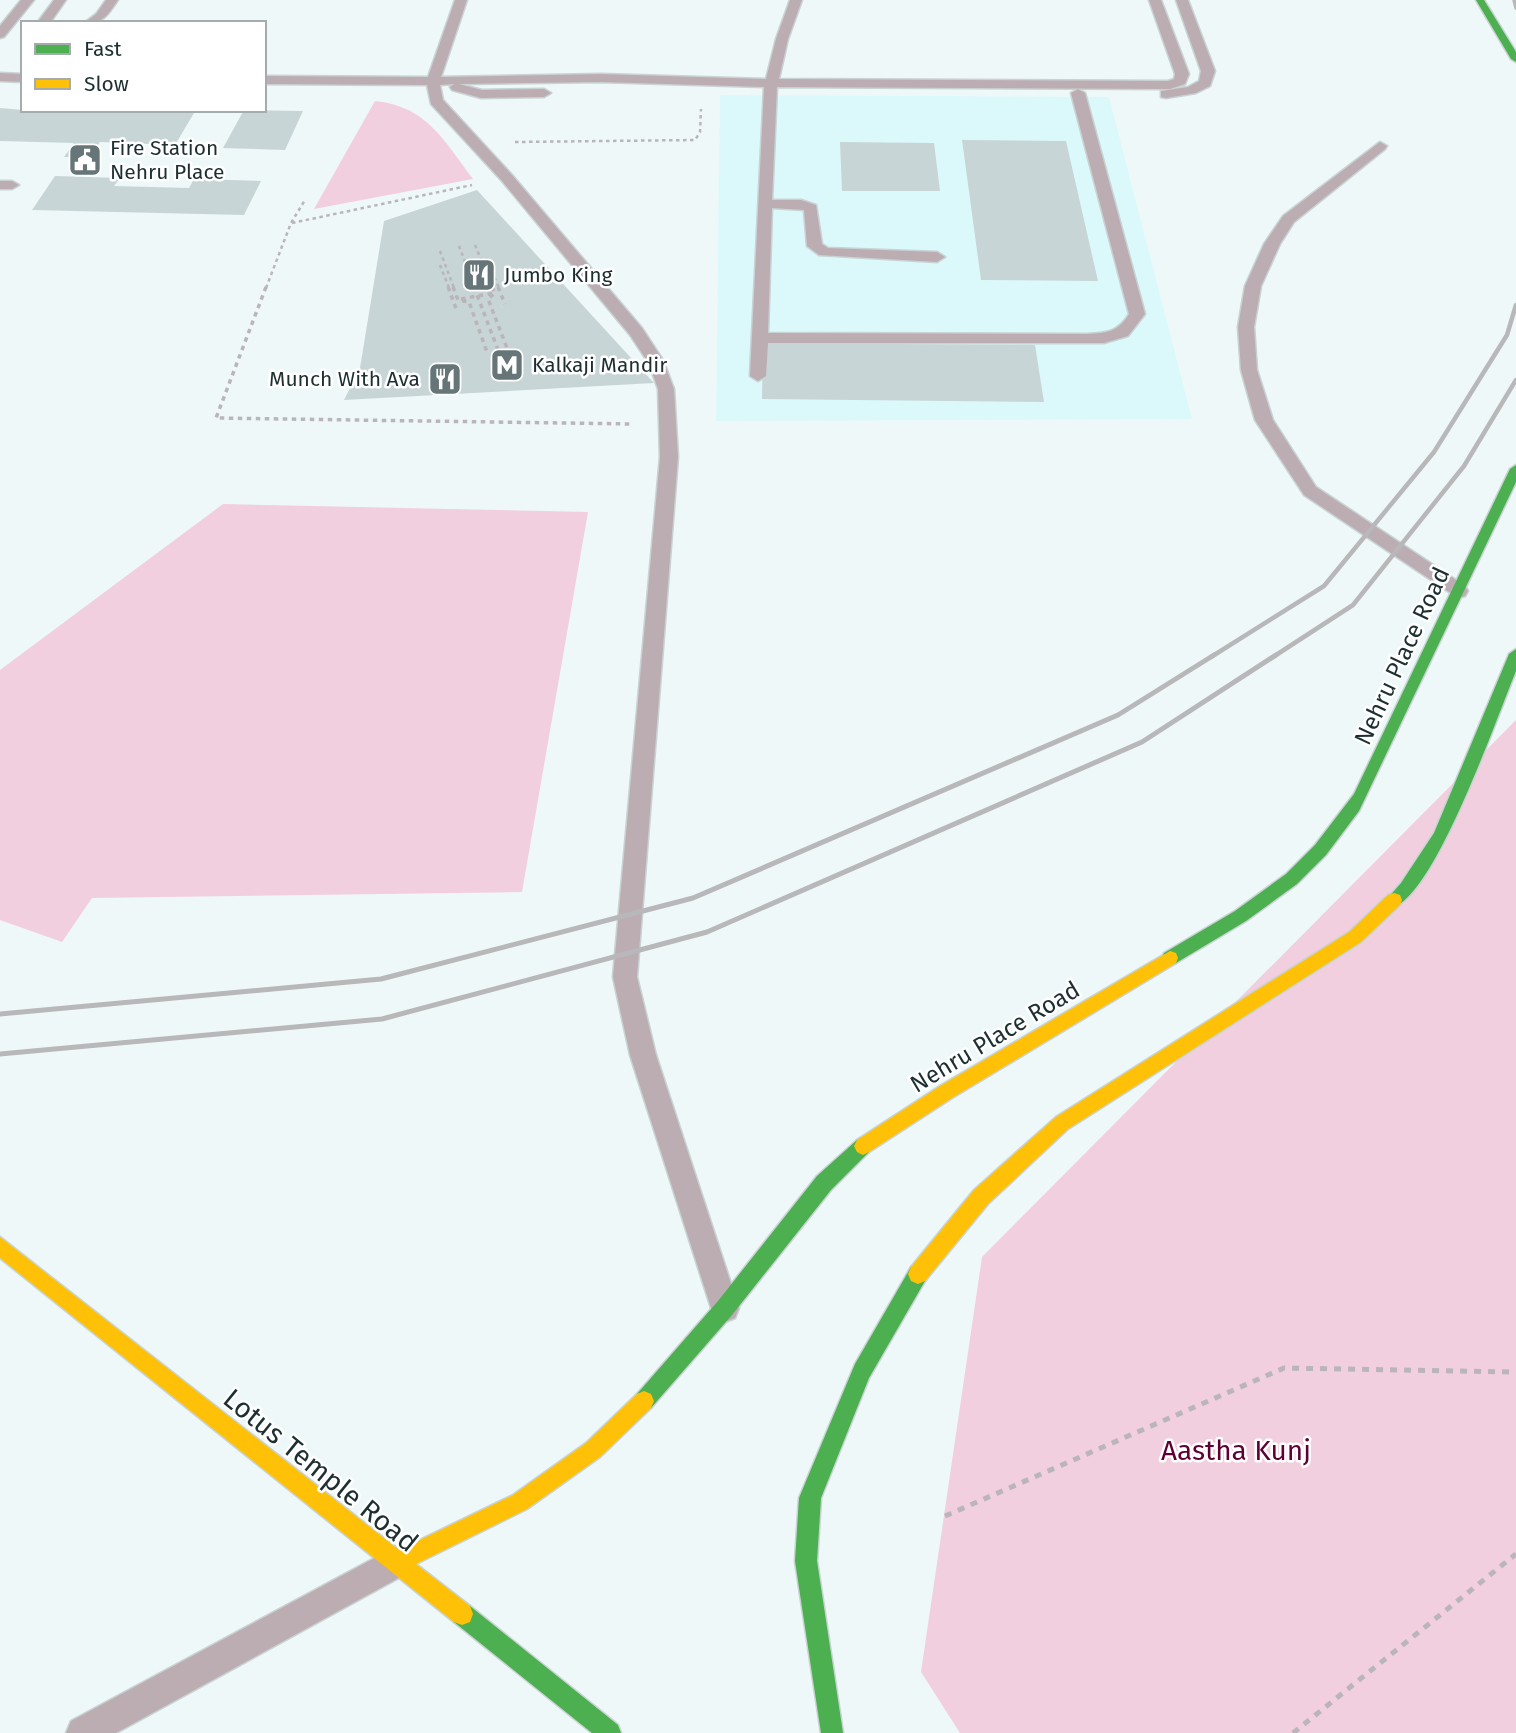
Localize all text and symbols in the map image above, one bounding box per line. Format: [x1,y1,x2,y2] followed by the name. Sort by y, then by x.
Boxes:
[21,21,266,112] legend
[84,36,122,62] text: Fast
[84,71,129,97] text: Slow
[110,135,225,185] place label: Fire Station Nehru Place
[66,141,104,179] public building icon: Fire Station Nehru Place
[460,256,498,294] restaurant icon: Jumbo King
[504,262,613,288] place label: Jumbo King
[488,346,526,384] metro station icon: Kalkaji Mandir
[532,352,667,378] place label: Kalkaji Mandir
[426,360,464,398] restaurant icon: Munch With Ava
[269,366,420,392] place label: Munch With Ava
[1349,563,1455,749] street label: Nehru Place Road
[905,975,1085,1099] street label: Nehru Place Road
[217,1382,425,1559] street label: Lotus Temple Road
[1161,1434,1311,1467] park label: Aastha Kunj

